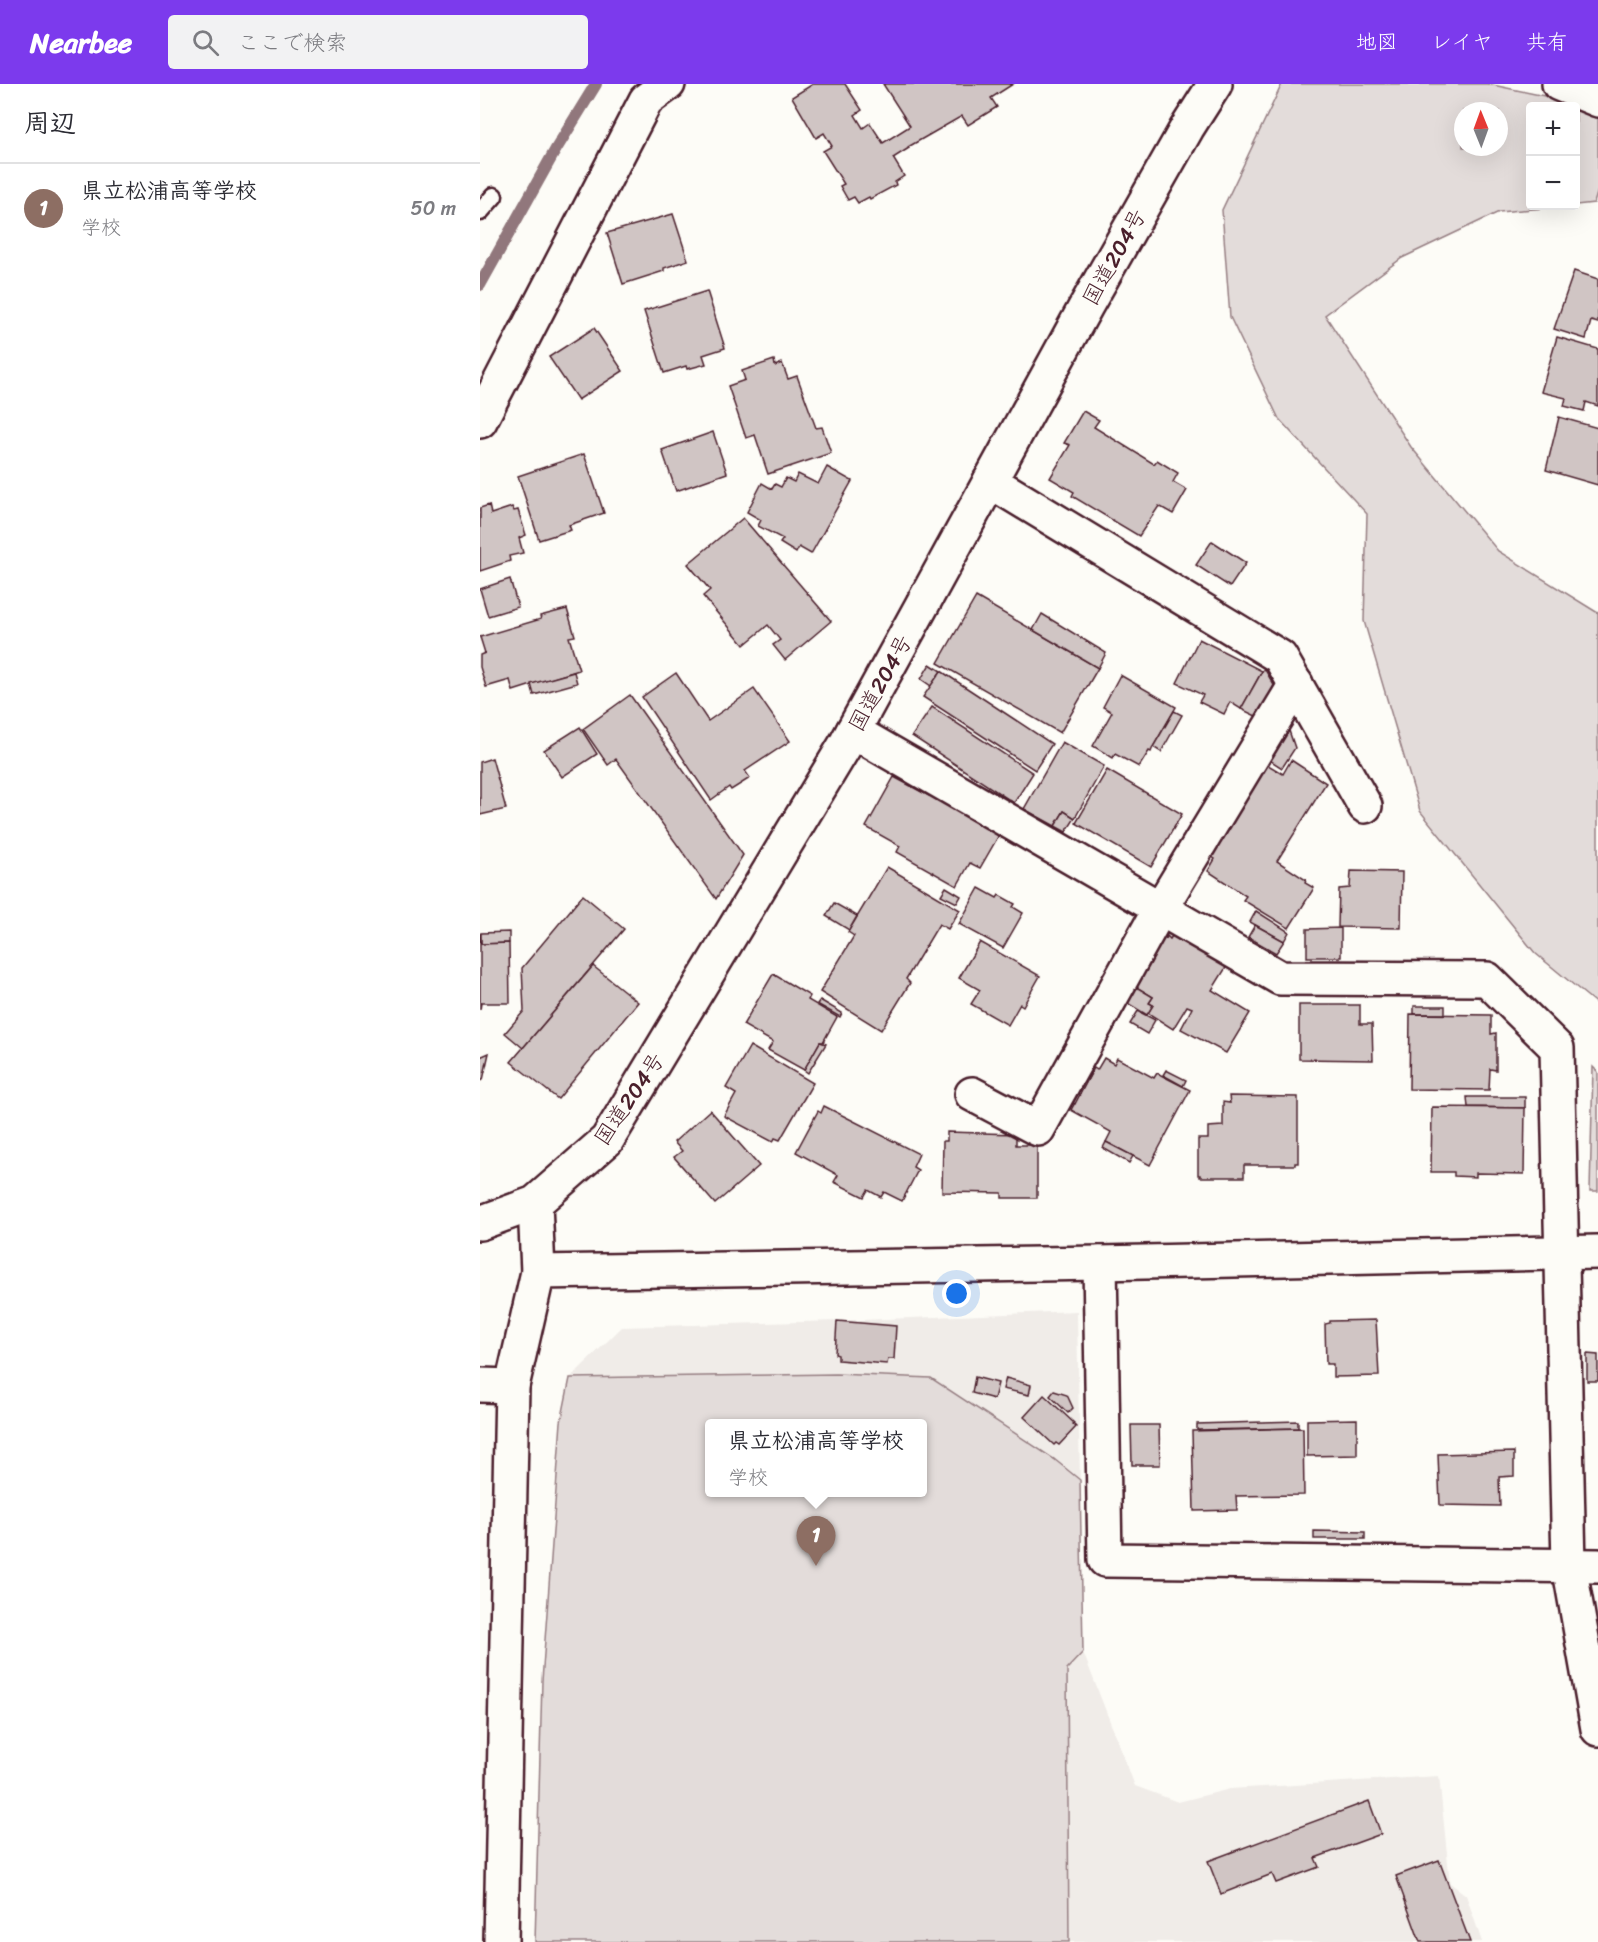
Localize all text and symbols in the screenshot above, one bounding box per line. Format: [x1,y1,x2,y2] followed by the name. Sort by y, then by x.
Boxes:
[168,15,588,69] search box
[30,18,132,67] text: Nearbee
[237,23,347,62] text: ここで検索
[1356,23,1398,61] text: 地図
[1431,23,1493,61] text: レイヤ
[1526,23,1568,61] text: 共有
[189,26,222,59] icon: search
[24,100,76,146] text: 周辺
[1454,102,1508,156] north arrow
[1526,102,1580,210] map controls
[1526,102,1580,156] button: +
[1526,156,1580,210] button: −
[81,171,257,210] text: 県立松浦高等学校
[39,191,48,226] text: 1
[411,191,456,226] text: 50 m
[1071,201,1157,313] street label: 国道204号
[81,210,121,245] text: 学校
[837,627,923,739] street label: 国道204号
[583,1044,675,1154] street label: 国道204号
[942,1279,971,1308] your location
[705,1419,927,1497] popup
[728,1421,904,1460] text: 県立松浦高等学校
[728,1460,768,1495] text: 学校
[796,1516,836,1566] pin: 1

